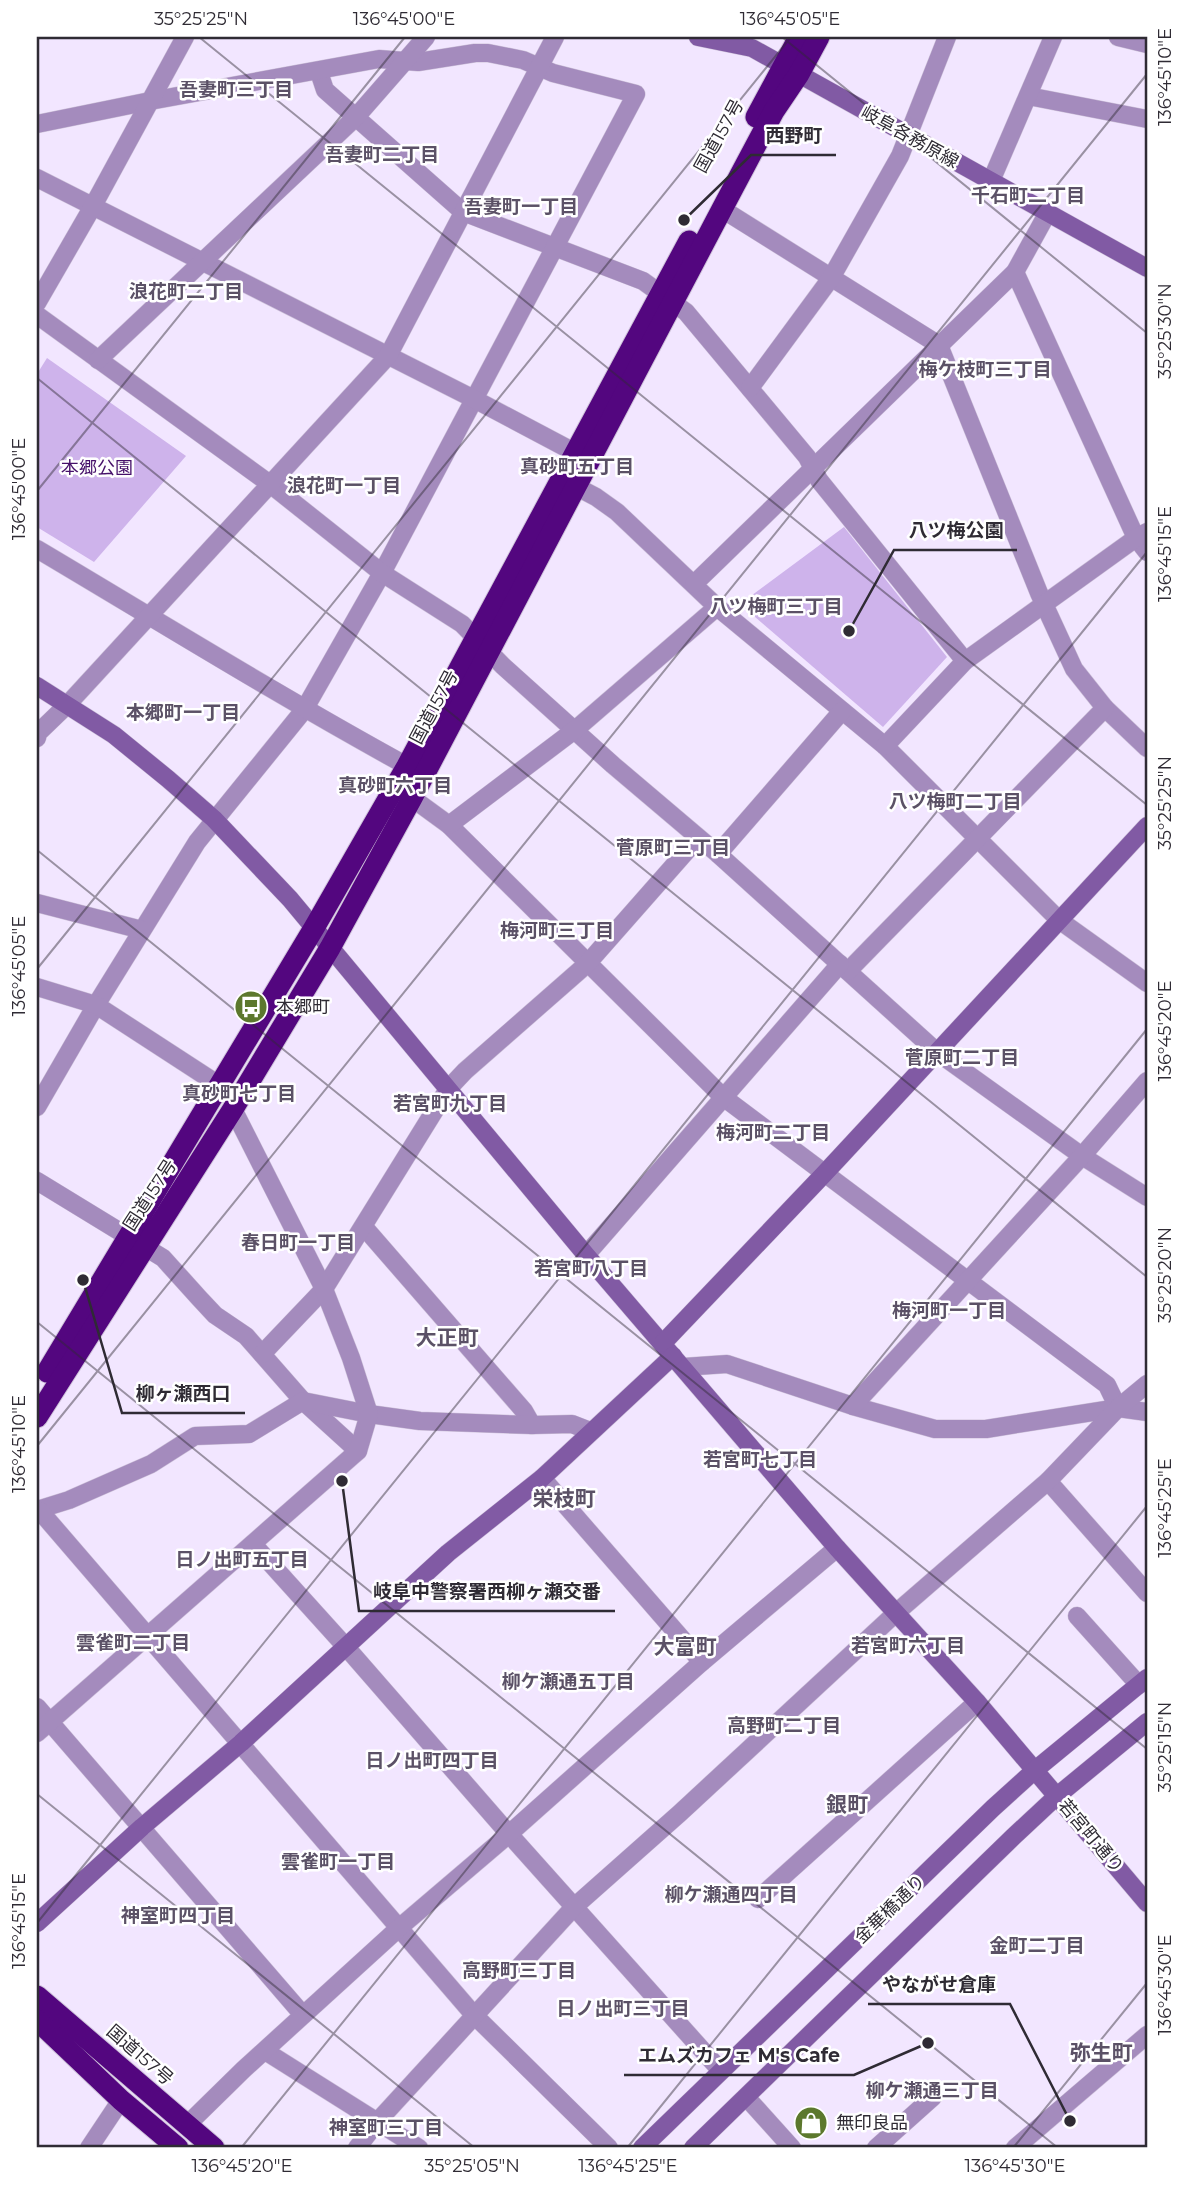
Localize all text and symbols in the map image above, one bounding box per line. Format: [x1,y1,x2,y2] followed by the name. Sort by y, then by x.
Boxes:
[154,8,248,30] text: 35°25'25"N
[353,8,455,30] text: 136°45'00"E
[740,8,840,30] text: 136°45'05"E
[1154,28,1176,126] text: 136°45'10"E
[179,78,293,101] district label: 吾妻町三丁目
[690,95,748,177] street label: 国道157号
[857,101,963,173] street label: 岐阜各務原線
[751,115,836,155] callout: 西野町
[765,124,823,147] text: 西野町
[325,143,439,166] district label: 吾妻町二丁目
[971,184,1085,207] district label: 千石町二丁目
[464,195,578,218] district label: 吾妻町一丁目
[129,280,243,303] district label: 浪花町二丁目
[1154,283,1176,379] text: 35°25'30"N
[918,358,1052,381] district label: 梅ケ枝町三丁目
[8,438,30,540] text: 136°45'00"E
[520,455,634,478] district label: 真砂町五丁目
[61,457,133,479] park label: 本郷公園
[287,474,401,497] district label: 浪花町一丁目
[1154,506,1176,602] text: 136°45'15"E
[894,510,1017,550] callout: 八ツ梅公園
[908,519,1004,542] text: 八ツ梅公園
[709,595,843,618] district label: 八ツ梅町三丁目
[405,666,463,748] street label: 国道157号
[126,701,240,724] district label: 本郷町一丁目
[1154,756,1176,850] text: 35°25'25"N
[338,774,452,797] district label: 真砂町六丁目
[888,790,1022,813] district label: 八ツ梅町二丁目
[616,836,730,859] district label: 菅原町三丁目
[8,916,30,1016] text: 136°45'05"E
[500,919,614,942] district label: 梅河町三丁目
[1154,980,1176,1082] text: 136°45'20"E
[232,988,270,1026] bus stop icon: 本郷町
[276,996,330,1018] place label: 本郷町
[905,1046,1019,1069] district label: 菅原町二丁目
[182,1082,296,1105] district label: 真砂町七丁目
[393,1092,507,1115] district label: 若宮町九丁目
[716,1121,830,1144] district label: 梅河町二丁目
[119,1155,181,1235] street label: 国道157号
[1154,1227,1176,1323] text: 35°25'20"N
[241,1231,355,1254] district label: 春日町一丁目
[534,1257,648,1280] district label: 若宮町八丁目
[892,1299,1006,1322] district label: 梅河町一丁目
[416,1325,479,1350] district label: 大正町
[122,1373,245,1413] callout: 柳ヶ瀬西口
[135,1382,231,1405] text: 柳ヶ瀬西口
[8,1395,30,1493] text: 136°45'10"E
[703,1448,817,1471] district label: 若宮町七丁目
[1154,1458,1176,1558] text: 136°45'25"E
[533,1486,596,1511] district label: 栄枝町
[175,1548,309,1571] district label: 日ノ出町五丁目
[359,1571,615,1611] callout: 岐阜中警察署西柳ヶ瀬交番
[373,1580,601,1603] text: 岐阜中警察署西柳ヶ瀬交番
[76,1631,190,1654] district label: 雲雀町二丁目
[654,1634,717,1659] district label: 大富町
[851,1634,965,1657] district label: 若宮町六丁目
[501,1670,635,1693] district label: 柳ケ瀬通五丁目
[1154,1702,1176,1792] text: 35°25'15"N
[727,1714,841,1737] district label: 高野町二丁目
[365,1749,499,1772] district label: 日ノ出町四丁目
[826,1792,868,1817] district label: 銀町
[1054,1794,1128,1878] street label: 若宮町通り
[281,1850,395,1873] district label: 雲雀町一丁目
[850,1870,930,1948] street label: 金華橋通り
[8,1873,30,1969] text: 136°45'15"E
[664,1883,798,1906] district label: 柳ケ瀬通四丁目
[121,1904,235,1927] district label: 神室町四丁目
[989,1934,1085,1957] district label: 金町二丁目
[1154,1934,1176,2036] text: 136°45'30"E
[462,1959,576,1982] district label: 高野町三丁目
[868,1964,1010,2004] callout: やながせ倉庫
[882,1973,996,1996] text: やながせ倉庫
[556,1997,690,2020] district label: 日ノ出町三丁目
[102,2020,178,2090] street label: 国道157号
[624,2035,854,2075] callout: エムズカフェ M's Cafe
[1070,2040,1133,2065] district label: 弥生町
[638,2044,840,2067] text: エムズカフェ M's Cafe
[865,2079,999,2102] district label: 柳ケ瀬通三丁目
[792,2104,830,2142] shop icon: 無印良品
[836,2112,908,2134] place label: 無印良品
[329,2116,443,2139] district label: 神室町三丁目
[191,2155,293,2177] text: 136°45'20"E
[424,2155,520,2177] text: 35°25'05"N
[578,2155,678,2177] text: 136°45'25"E
[964,2155,1066,2177] text: 136°45'30"E

